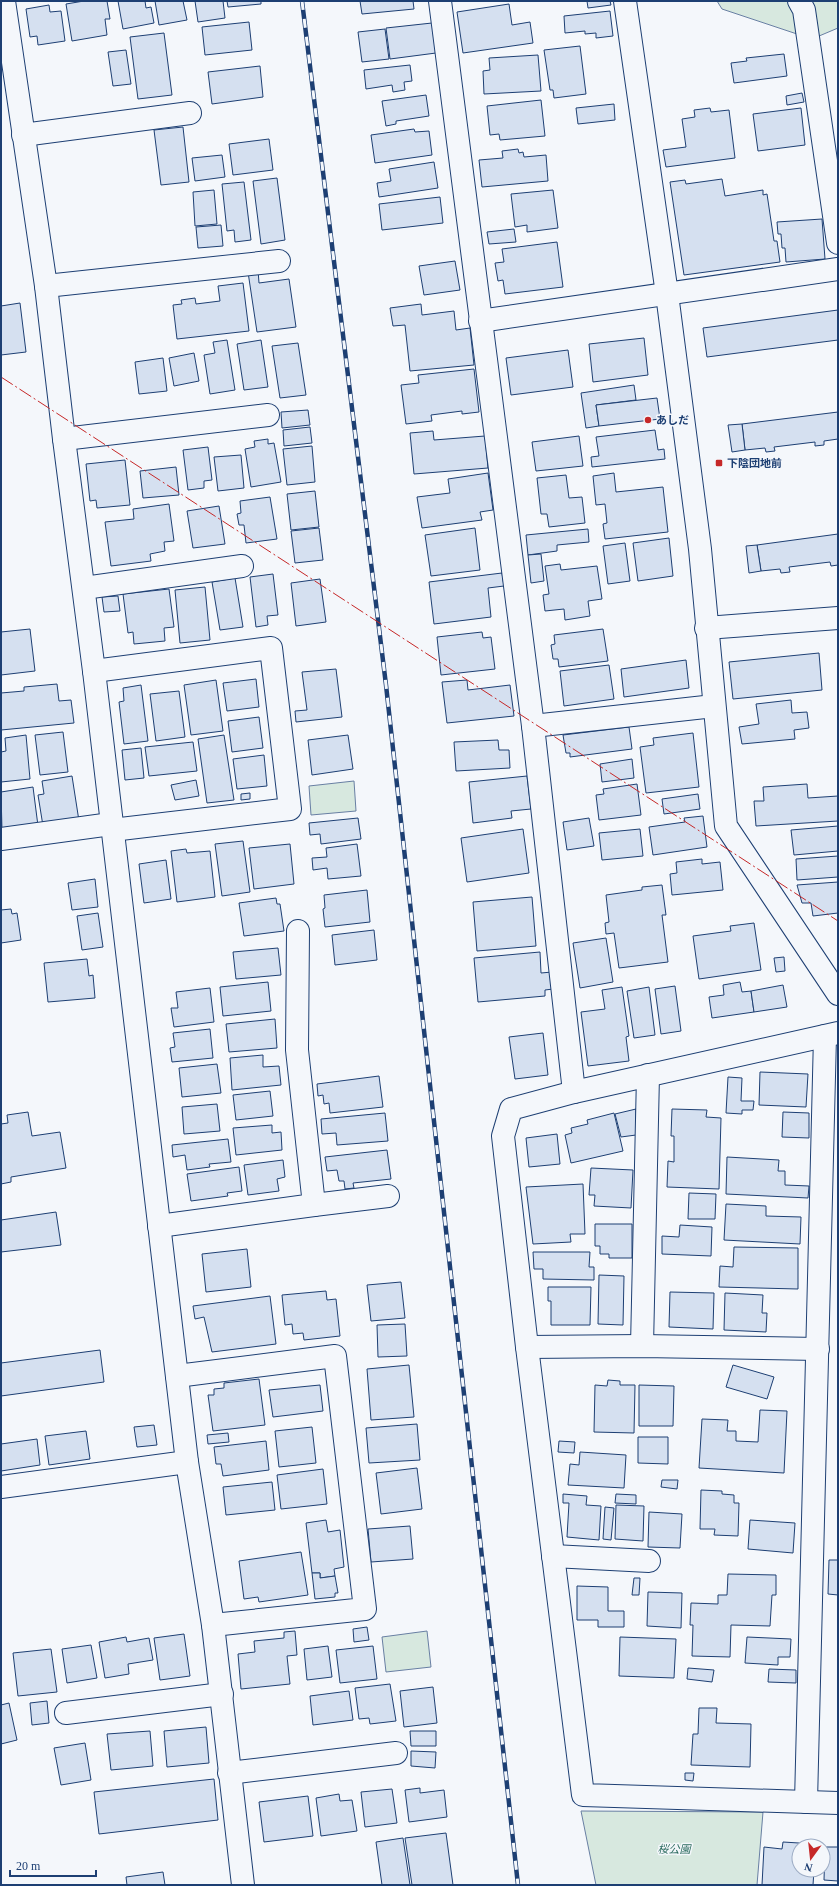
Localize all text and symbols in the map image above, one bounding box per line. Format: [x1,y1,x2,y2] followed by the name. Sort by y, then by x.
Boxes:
[656,414,689,426] place label: あしだ
[643,415,653,425] marker: あしだ
[727,457,782,469] place label: 下陰団地前
[714,458,724,468] marker: 下陰団地前
[791,1838,831,1878] north arrow
[658,1843,692,1855] park label: 桜公園
[10,1852,96,1878] scale bar
[16,1859,41,1873] text: 20 m
[803,1861,814,1874] text: N

